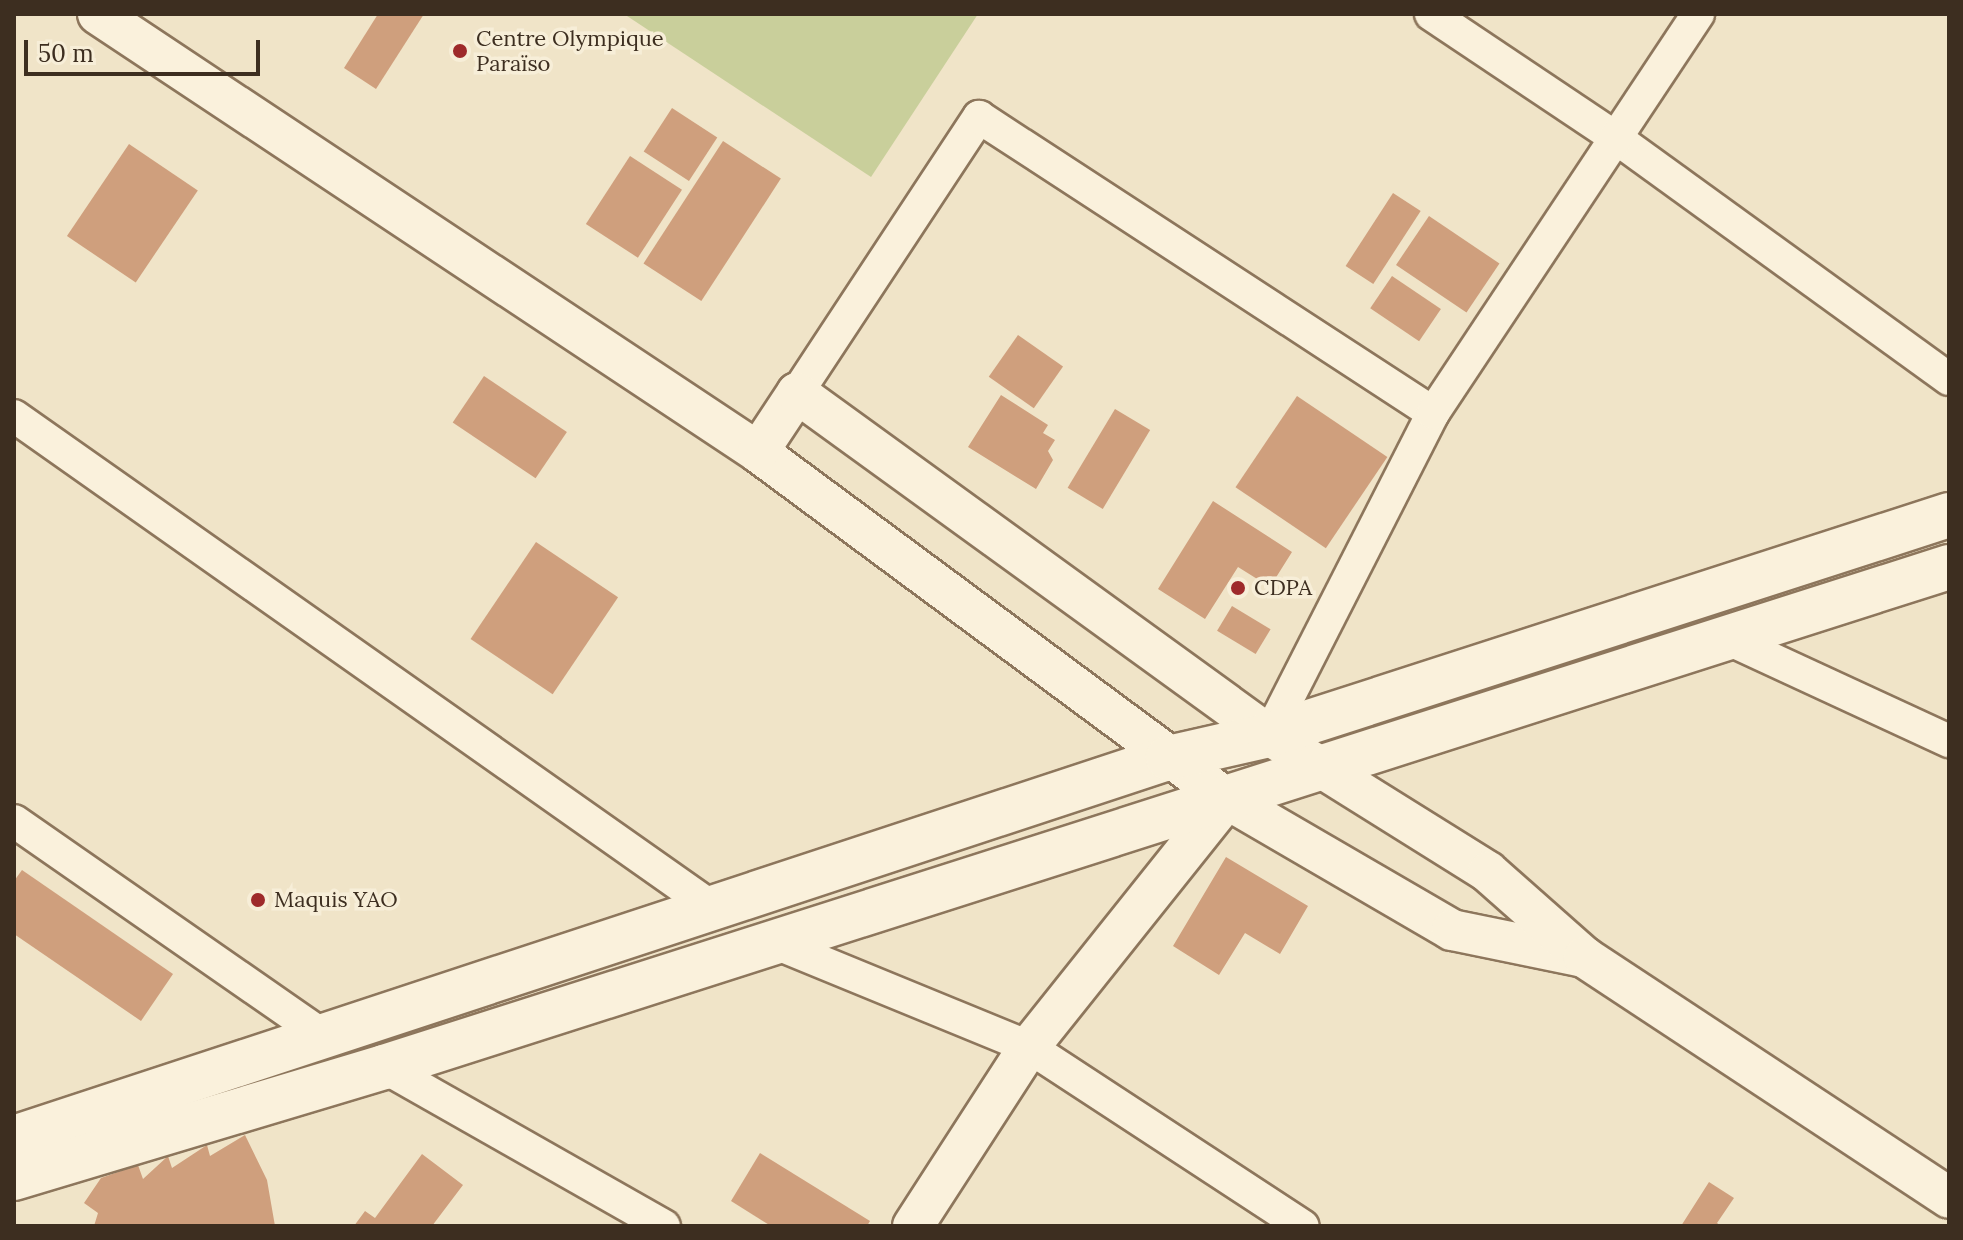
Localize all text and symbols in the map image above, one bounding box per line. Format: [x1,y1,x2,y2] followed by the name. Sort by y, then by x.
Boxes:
[28,24,264,74] scale bar
[476,25,664,76] place label: Centre Olympique Paraïso
[38,38,94,69] text: 50 m
[451,42,469,60] marker: Centre Olympique Paraïso
[1254,575,1312,601] place label: CDPA
[1229,579,1247,597] marker: CDPA
[274,887,398,913] place label: Maquis YAO
[249,891,267,909] marker: Maquis YAO

